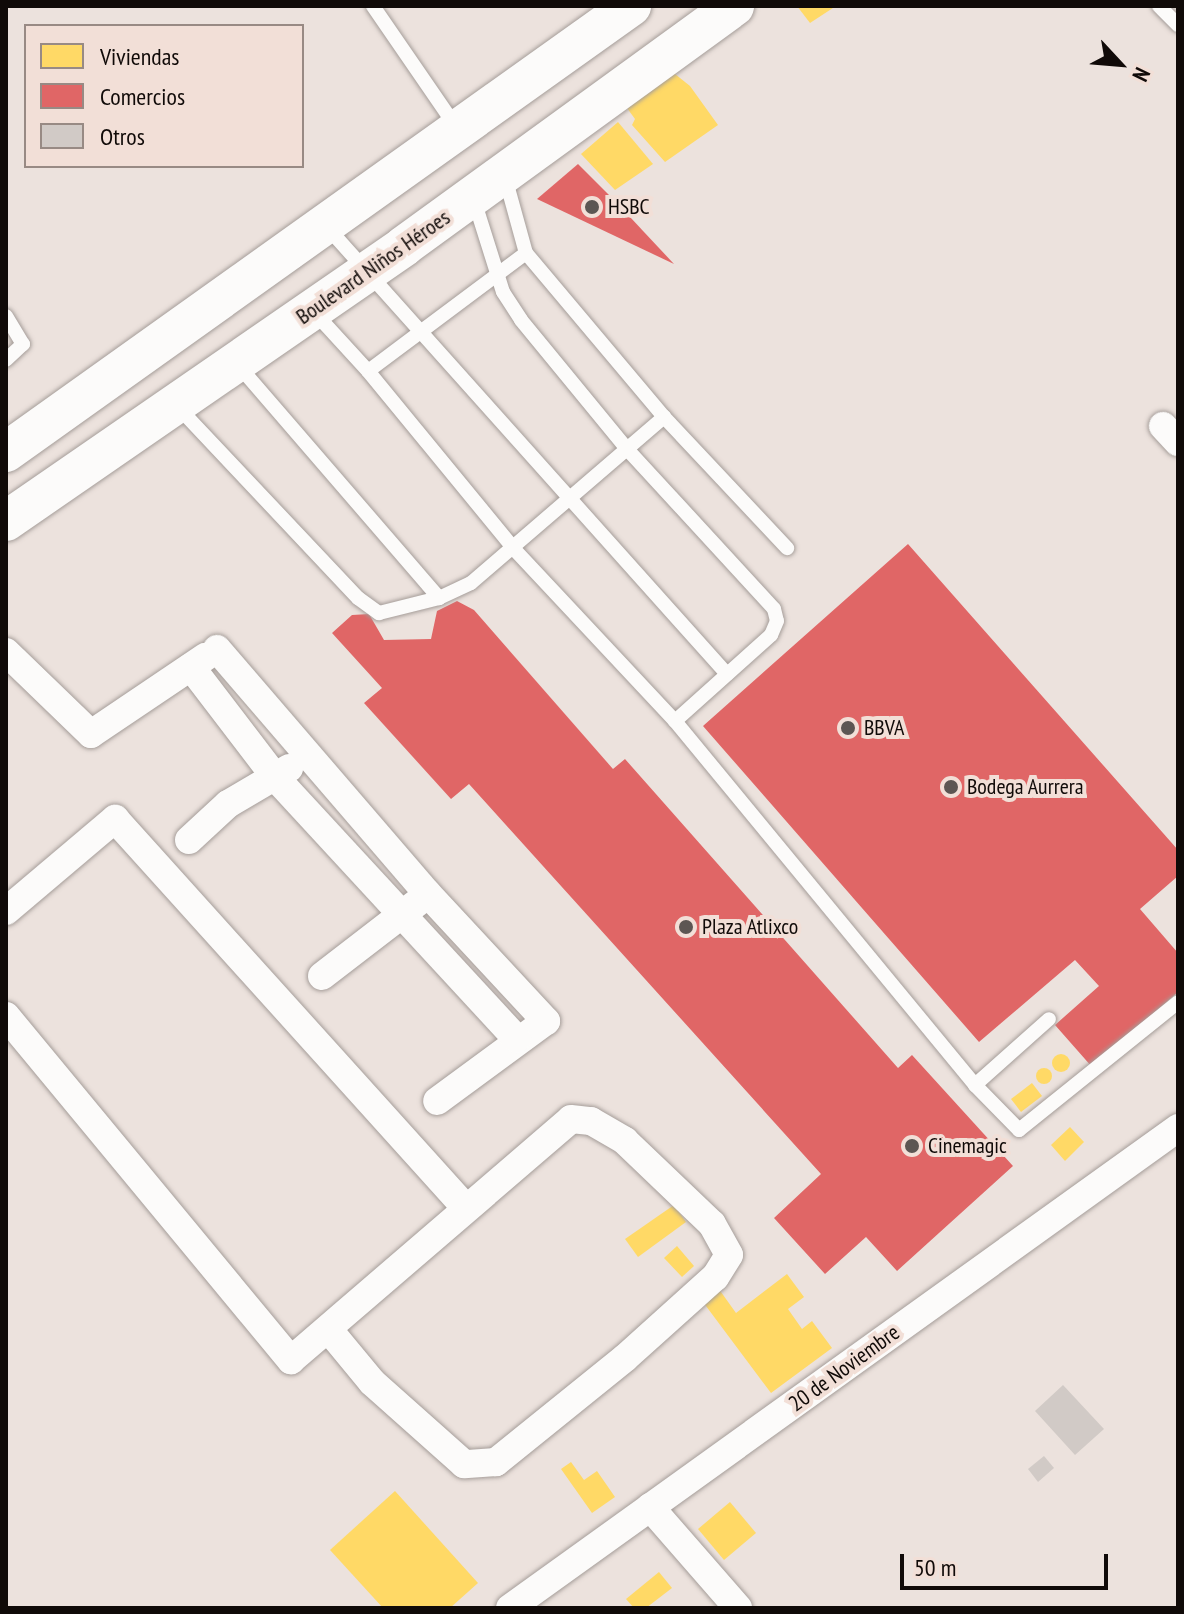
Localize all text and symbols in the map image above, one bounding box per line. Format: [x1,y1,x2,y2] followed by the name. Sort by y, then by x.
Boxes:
[24,24,304,168] legend
[1080,24,1160,104] north arrow
[100,41,179,72] text: Viviendas
[1126,63,1157,86] text: N
[100,81,185,112] text: Comercios
[100,121,145,152] text: Otros
[608,194,650,220] place label: HSBC
[583,198,601,216] marker: HSBC
[291,204,455,330] street label: Boulevard Niños Héroes
[864,715,904,741] place label: BBVA
[839,719,857,737] marker: BBVA
[967,774,1084,800] place label: Bodega Aurrera
[942,778,960,796] marker: Bodega Aurrera
[702,914,799,940] place label: Plaza Atlixco
[677,918,695,936] marker: Plaza Atlixco
[928,1133,1007,1159] place label: Cinemagic
[903,1137,921,1155] marker: Cinemagic
[784,1319,904,1417] street label: 20 de Noviembre
[904,1538,1112,1588] scale bar
[914,1552,956,1583] text: 50 m

